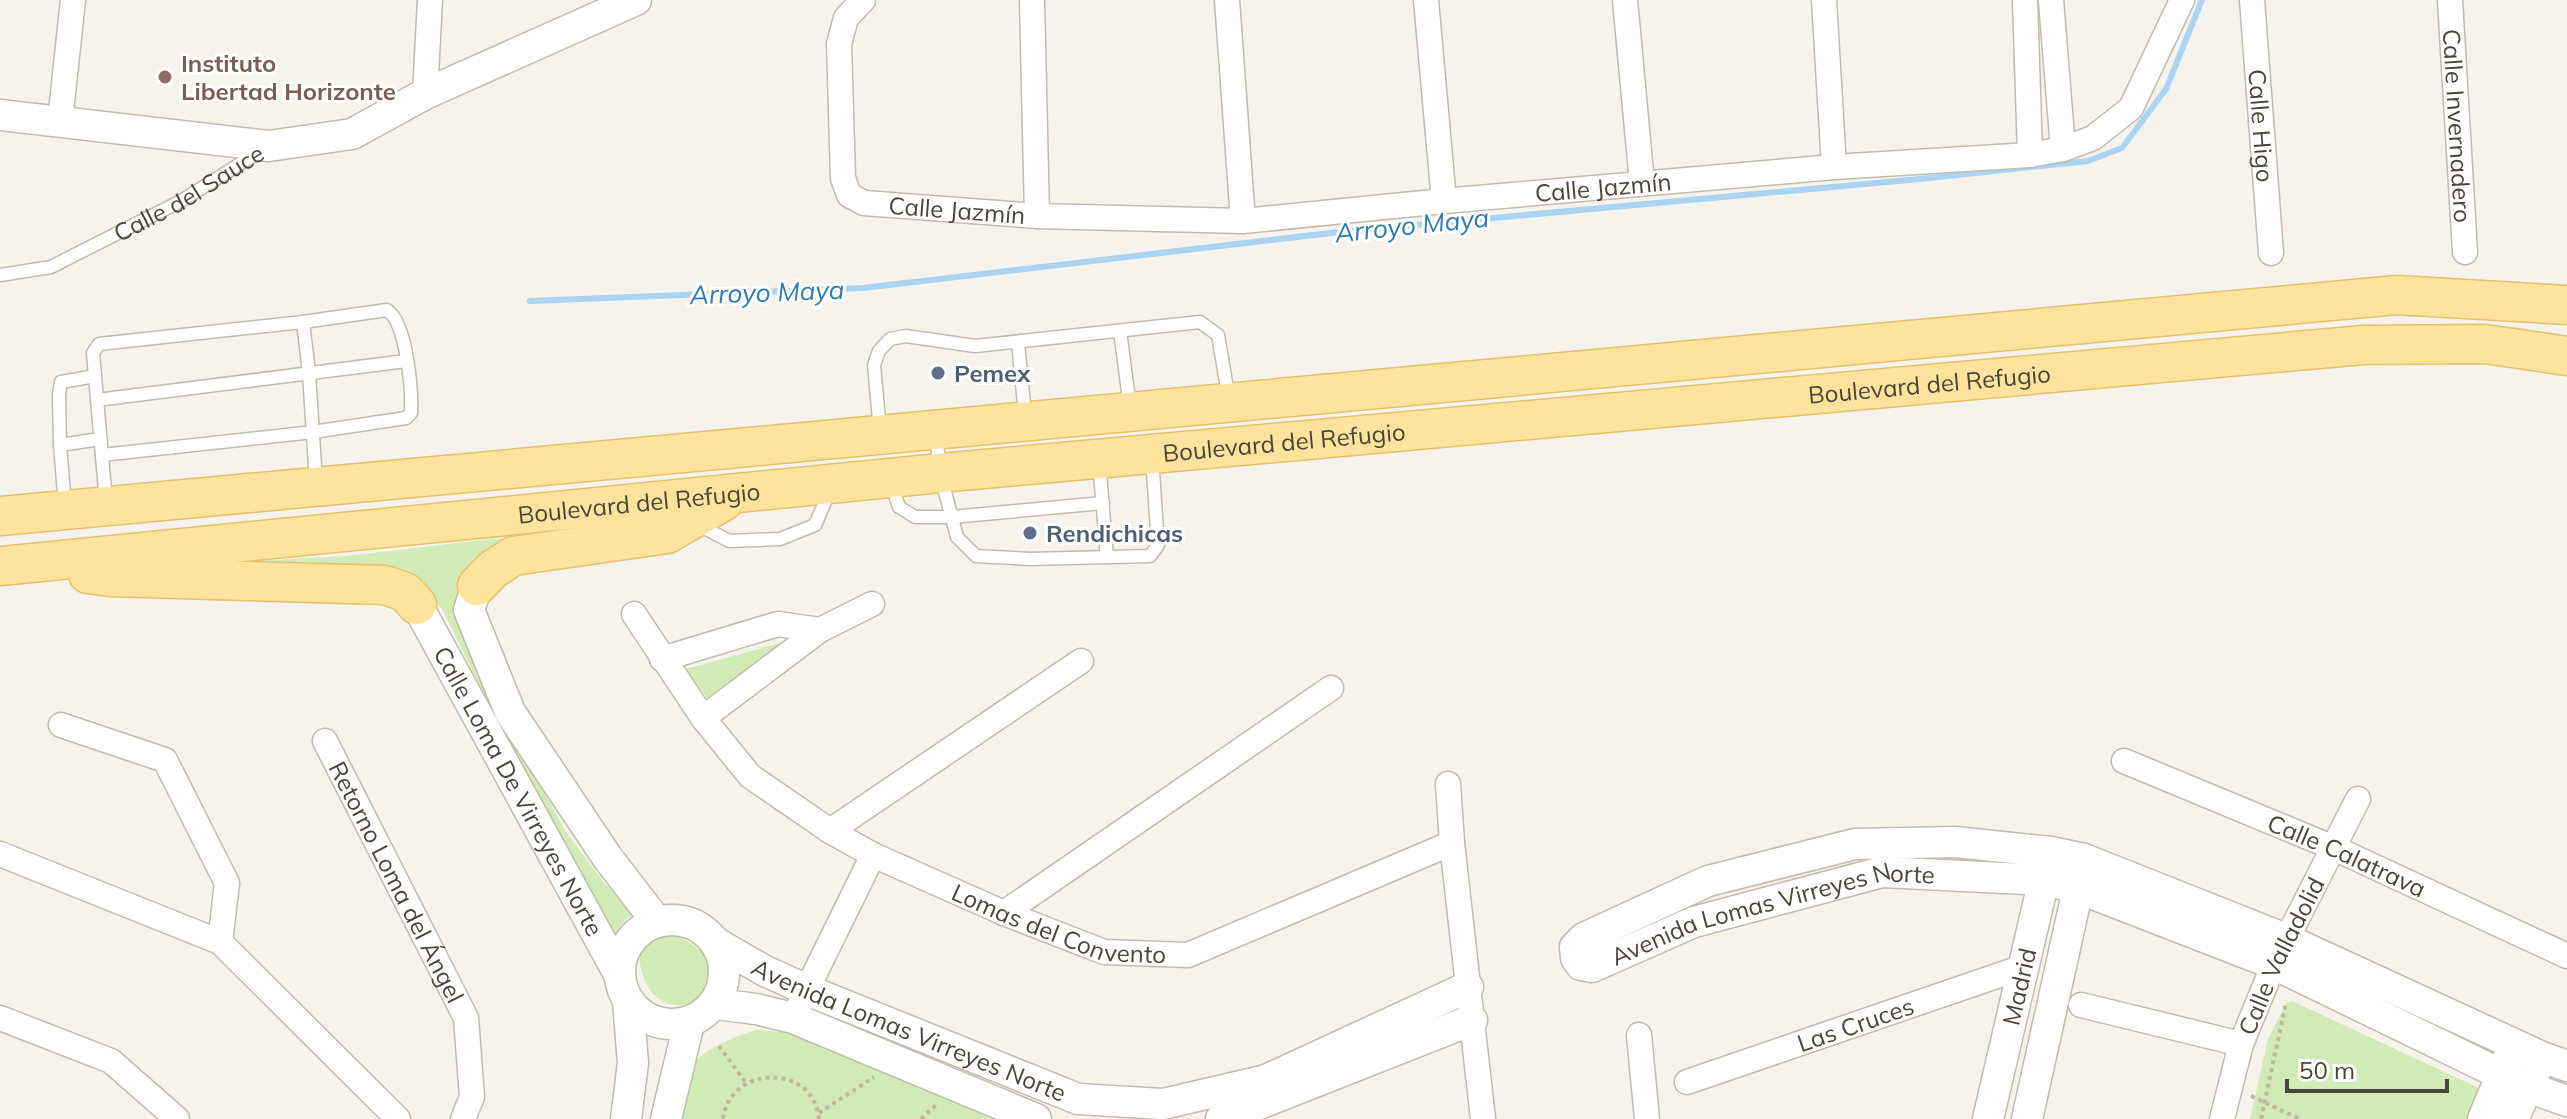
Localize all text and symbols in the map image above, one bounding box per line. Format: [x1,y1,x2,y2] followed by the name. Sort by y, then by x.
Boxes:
[2437,28,2478,223] street label: Calle Invernadero
[181,48,396,106] place label: Instituto Libertad Horizonte
[156,68,174,86] marker: Instituto Libertad Horizonte
[2242,68,2281,183] street label: Calle Higo
[108,138,269,248] street label: Calle del Sauce
[1534,166,1673,208] street label: Calle Jazmín
[888,190,1026,230] street label: Calle Jazmín
[1332,201,1491,250] water label: Arroyo Maya
[688,273,845,311] water label: Arroyo Maya
[954,358,1031,388] place label: Pemex
[1807,358,2052,410] street label: Boulevard del Refugio
[929,364,947,382] marker: Pemex
[1161,416,1407,468] street label: Boulevard del Refugio
[516,476,761,530] street label: Boulevard del Refugio
[1046,518,1183,548] place label: Rendichicas
[1021,524,1039,542] marker: Rendichicas
[427,641,610,941] street label: Calle Loma De Virreyes Norte
[323,756,471,1008] street label: Retorno Loma del Ángel
[2263,807,2431,904] street label: Calle Calatrava
[1606,855,1935,972] street label: Avenida Lomas Virreyes Norte
[2231,872,2331,1039] street label: Calle Valladolid
[947,877,1166,969] street label: Lomas del Convento
[1995,945,2042,1028] street label: Madrid
[747,952,1071,1108] street label: Avenida Lomas Virreyes Norte
[1793,991,1918,1058] street label: Las Cruces
[2287,1043,2447,1093] scale bar
[2299,1055,2355,1085] text: 50 m

